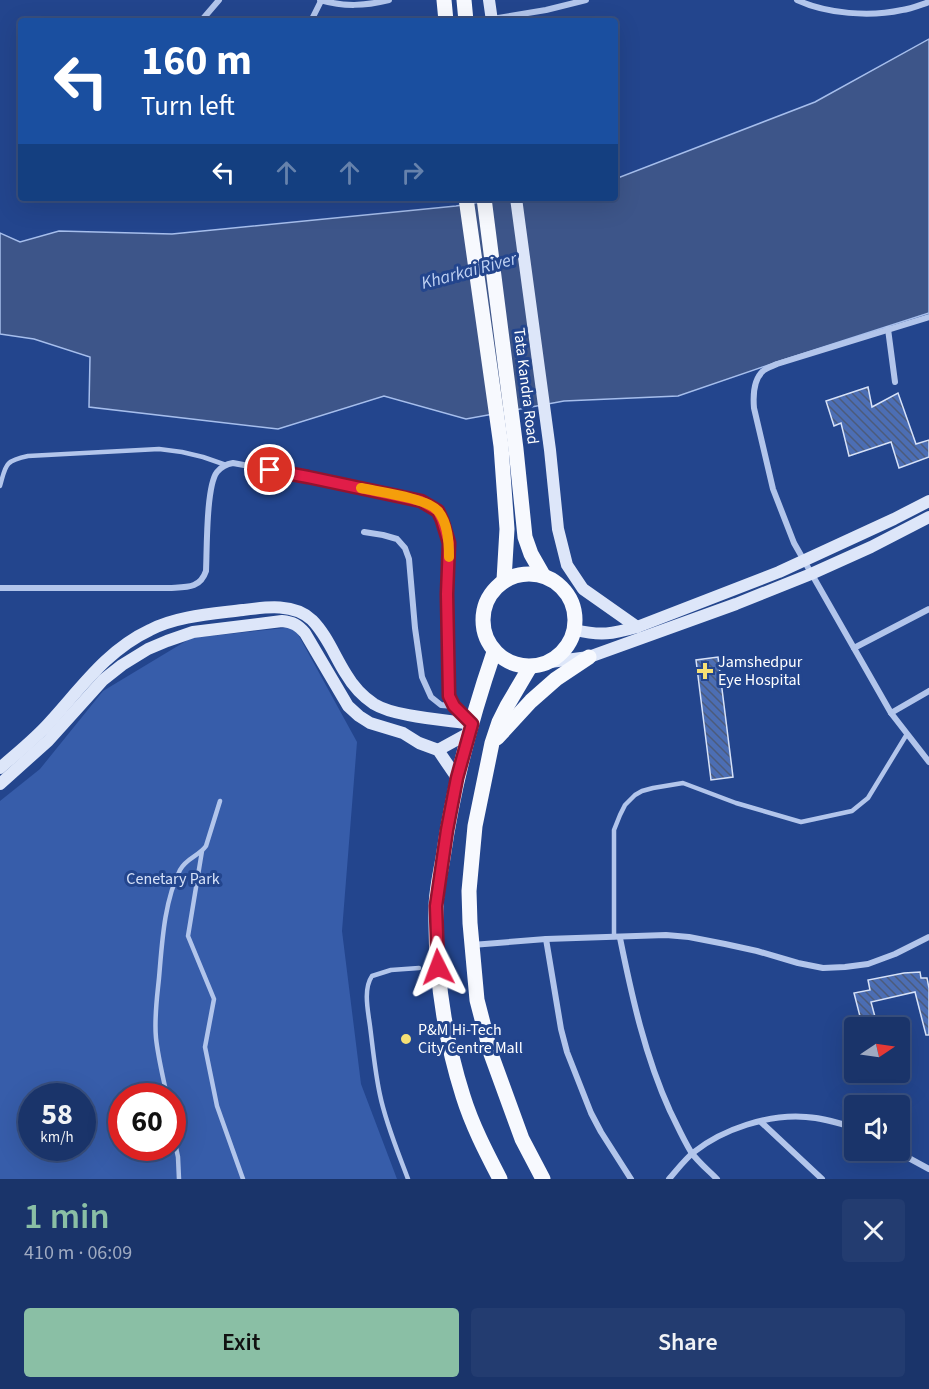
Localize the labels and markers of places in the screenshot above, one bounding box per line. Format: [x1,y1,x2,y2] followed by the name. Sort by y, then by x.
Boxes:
[244,444,295,495] pin
[718,651,803,691] place label: Jamshedpur Eye Hospital
[696,662,714,680] marker: Jamshedpur Eye Hospital
[418,1019,523,1059] place label: P&M Hi-Tech City Centre Mall
[399,1032,413,1046] marker: P&M Hi-Tech City Centre Mall

